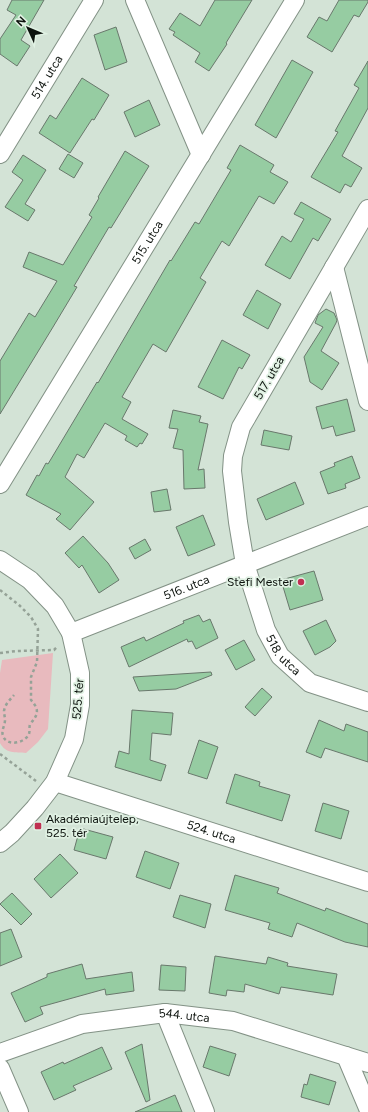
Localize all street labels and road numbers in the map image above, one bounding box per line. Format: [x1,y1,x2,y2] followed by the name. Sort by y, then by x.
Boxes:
[28,53,66,102] street label: 514. utca
[129,218,166,267] street label: 515. utca
[251,354,287,402] street label: 517. utca
[161,572,211,603] street label: 516. utca
[263,632,303,678] street label: 518. utca
[70,678,86,720] street label: 525. tér
[185,818,237,846] street label: 524. utca
[158,1006,210,1025] street label: 544. utca

